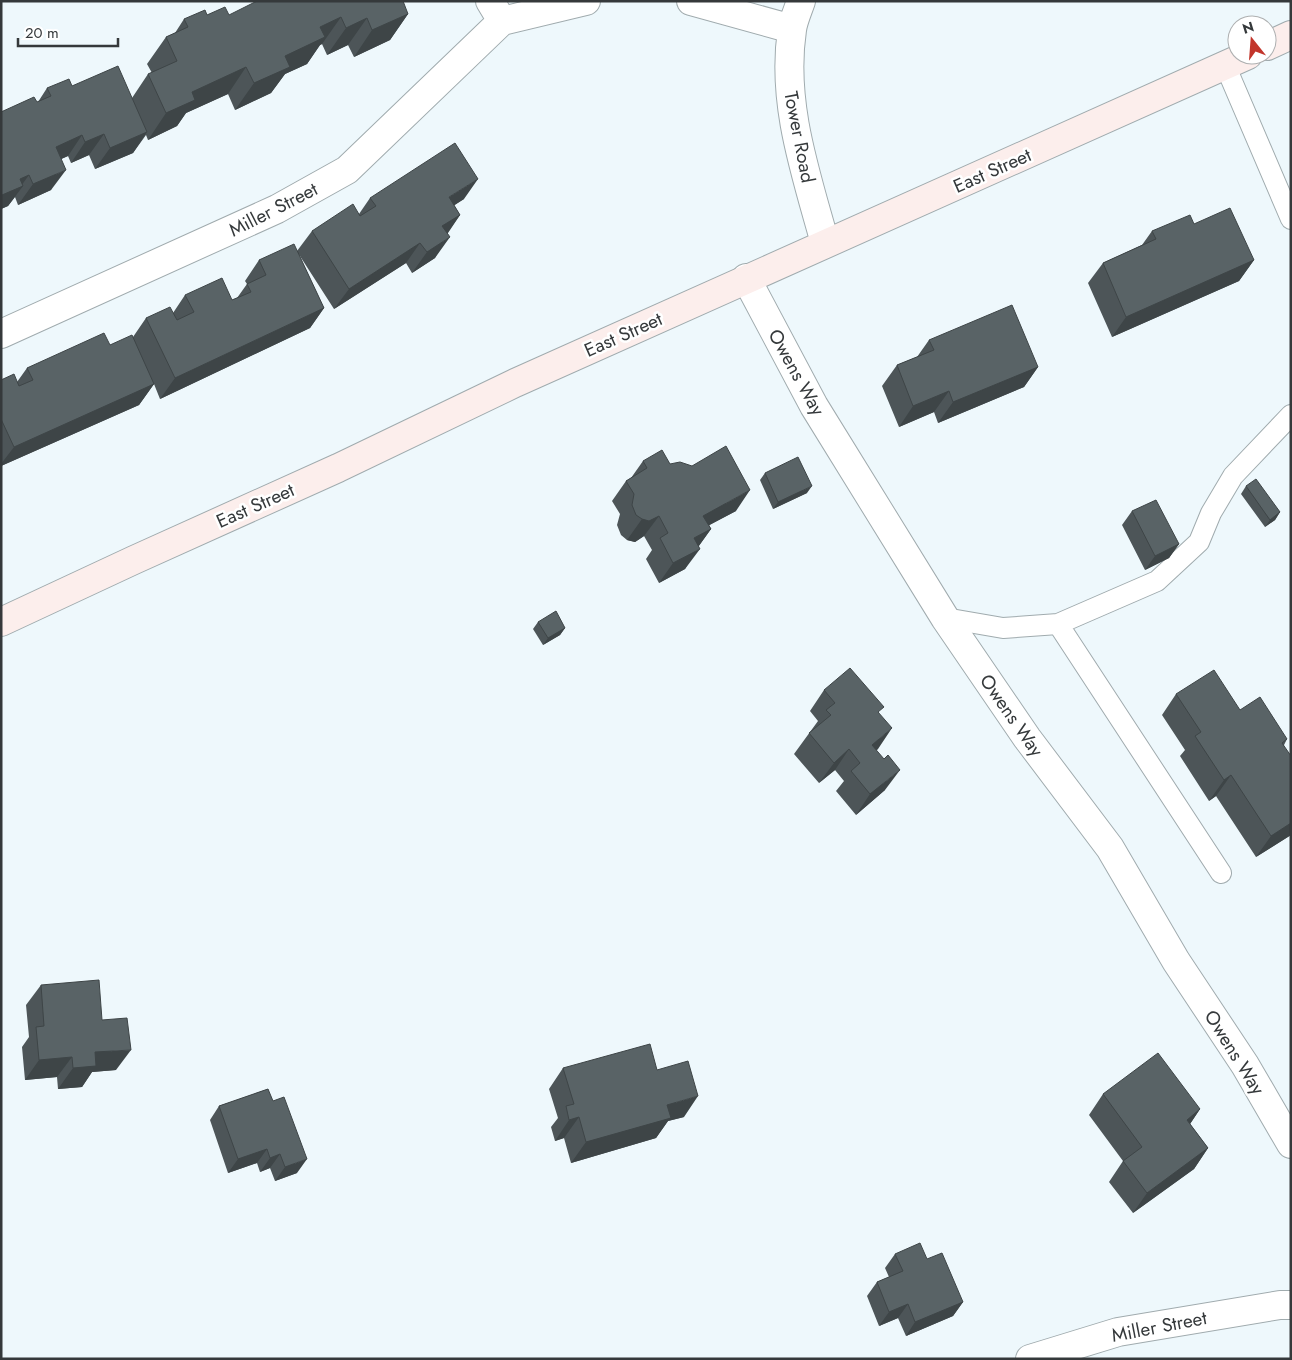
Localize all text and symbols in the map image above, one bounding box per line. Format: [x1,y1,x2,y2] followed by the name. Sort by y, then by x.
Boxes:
[18,15,118,47] scale bar
[1227,15,1277,65] north arrow
[1240,16,1256,39] text: N
[25,22,59,44] text: 20 m
[777,89,822,185] street label: Tower Road
[949,141,1036,200] street label: East Street
[224,175,323,243] street label: Miller Street
[580,305,667,364] street label: East Street
[762,324,832,421] street label: Owens Way
[212,476,299,535] street label: East Street
[973,668,1050,763] street label: Owens Way
[1198,1005,1272,1100] street label: Owens Way
[1109,1304,1209,1349] street label: Miller Street

